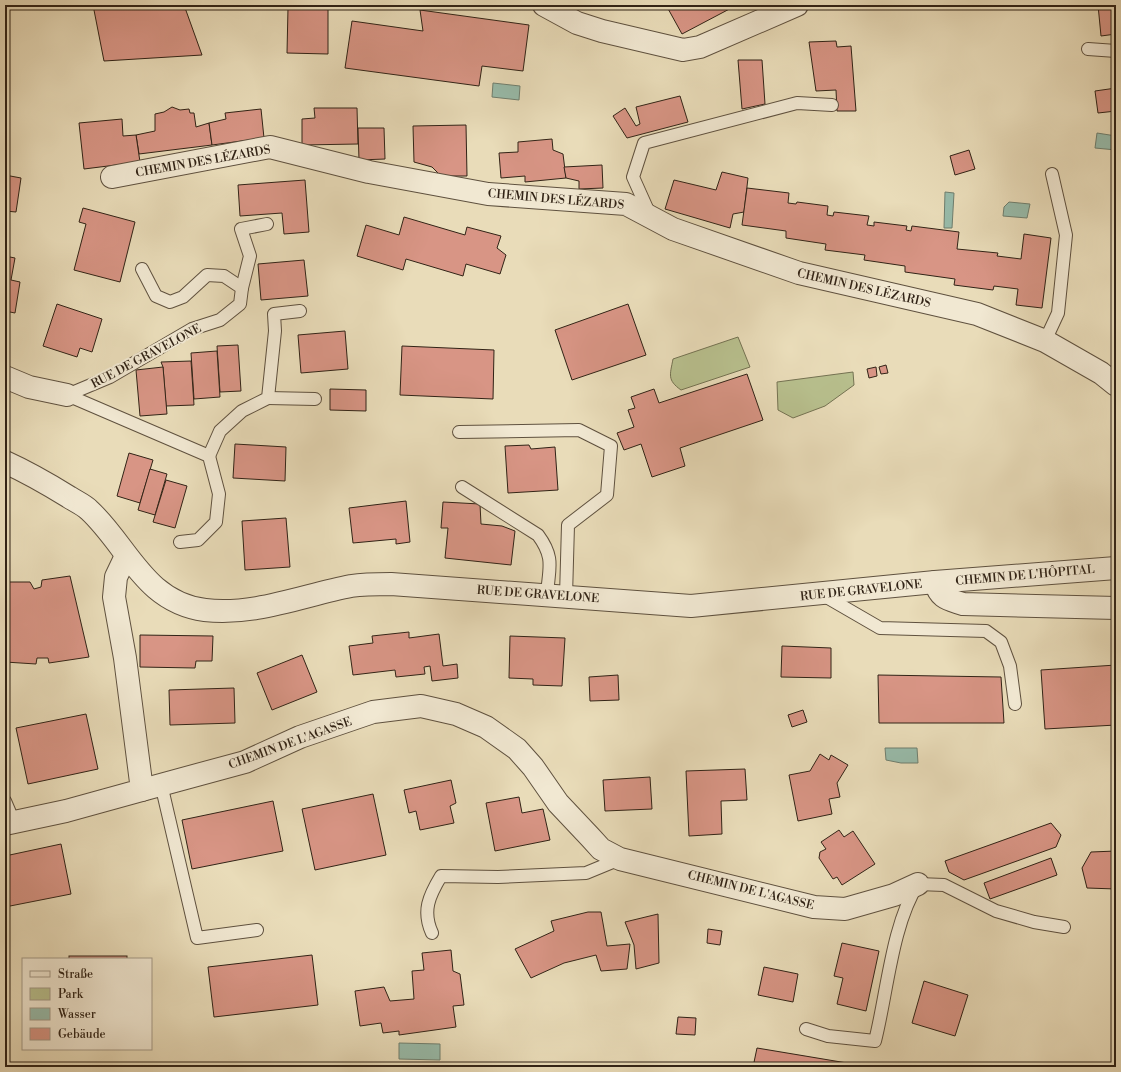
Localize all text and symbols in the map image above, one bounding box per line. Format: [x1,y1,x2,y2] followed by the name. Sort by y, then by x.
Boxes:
[134,140,272,181] street label: CHEMIN DES LÉZARDS
[487,184,625,213] street label: CHEMIN DES LÉZARDS
[796,264,933,311] street label: CHEMIN DES LÉZARDS
[89,321,204,392] street label: RUE DE GRAVELONE
[955,560,1095,589] street label: CHEMIN DE L'HÔPITAL
[799,577,923,604] street label: RUE DE GRAVELONE
[476,583,600,606] street label: RUE DE GRAVELONE
[227,714,354,773] street label: CHEMIN DE L'AGASSE
[686,867,816,913] street label: CHEMIN DE L'AGASSE
[22,958,152,1050] legend
[58,967,93,982] text: Straße
[58,987,84,1002] text: Park
[57,1007,96,1022] text: Wasser
[58,1027,106,1042] text: Gebäude

